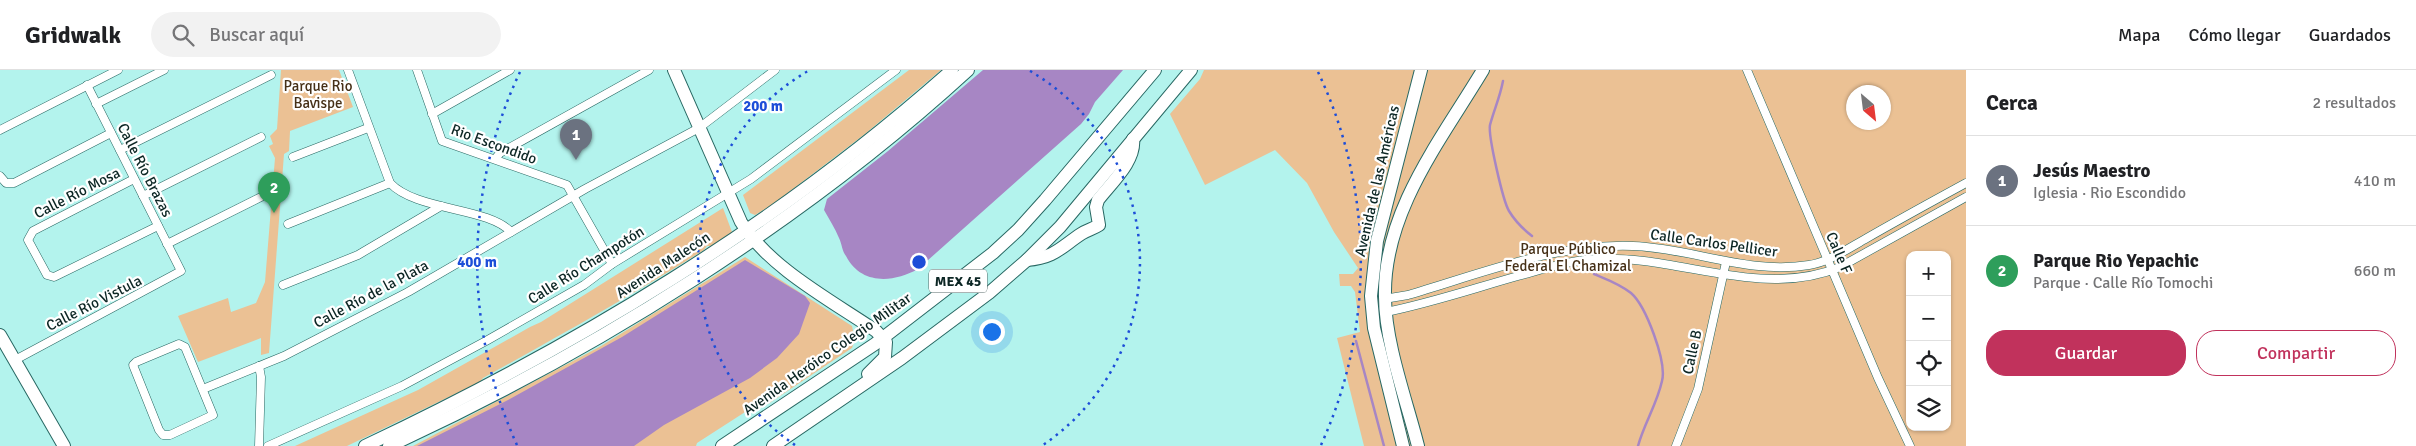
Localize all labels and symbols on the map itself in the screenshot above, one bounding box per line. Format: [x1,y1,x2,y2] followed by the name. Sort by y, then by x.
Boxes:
[284,77,353,112] park label: Parque Rio Bavispe
[1846,85,1891,130] north arrow
[743,97,783,115] text: 200 m
[1351,103,1403,258] street label: Avenida de las Américas
[560,119,592,160] pin: 1
[114,120,177,220] street label: Calle Río Brazas
[449,120,540,168] street label: Rio Escondido
[31,164,123,222] street label: Calle Río Mosa
[258,172,290,213] pin: 2
[525,222,647,308] street label: Calle Río Champotón
[1649,225,1779,261] street label: Calle Carlos Pellicer
[613,228,713,302] street label: Avenida Malecón
[1822,229,1856,277] street label: Calle F
[1505,240,1631,275] park label: Parque Público Federal El Chamizal
[457,253,497,271] text: 400 m
[910,253,928,271] centre of rings
[311,256,431,332] street label: Calle Río de la Plata
[929,270,987,292] road number: MEX 45
[43,271,145,335] street label: Calle Río Vistula
[739,289,915,419] street label: Avenida Heróico Colegio Militar
[979,319,1005,345] your location
[1679,328,1705,376] street label: Calle B

